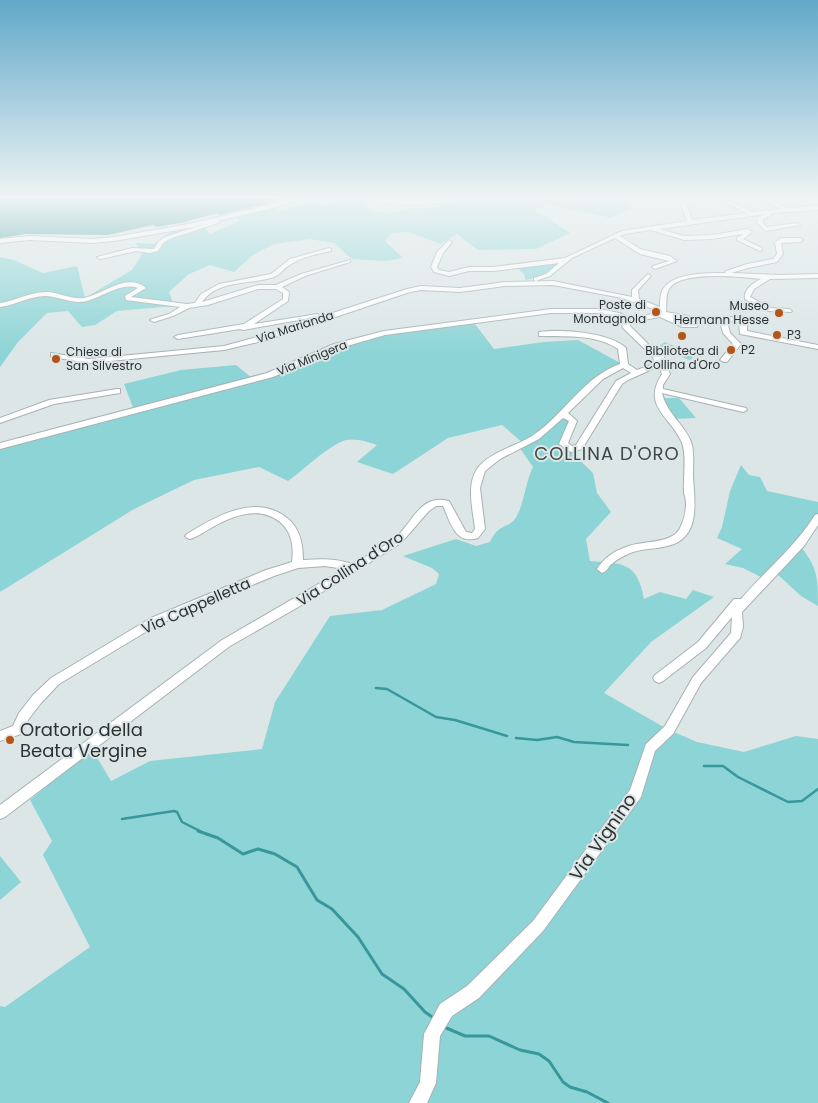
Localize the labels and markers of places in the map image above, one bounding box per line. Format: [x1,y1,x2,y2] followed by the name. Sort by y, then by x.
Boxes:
[573,296,646,327] place label: Poste di Montagnola
[674,297,769,328] place label: Museo Hermann Hesse
[650,306,662,318] marker: Poste di Montagnola
[773,307,785,319] marker: Museo Hermann Hesse
[787,326,801,343] place label: P3
[771,329,783,341] marker: P3
[676,330,688,342] marker: Biblioteca di Collina d'Oro
[741,341,755,358] place label: P2
[644,342,721,373] place label: Biblioteca di Collina d'Oro
[66,343,142,374] place label: Chiesa di San Silvestro
[725,344,737,356] marker: P2
[50,353,62,365] marker: Chiesa di San Silvestro
[20,717,147,763] place label: Oratorio della Beata Vergine
[4,734,16,746] marker: Oratorio della Beata Vergine

